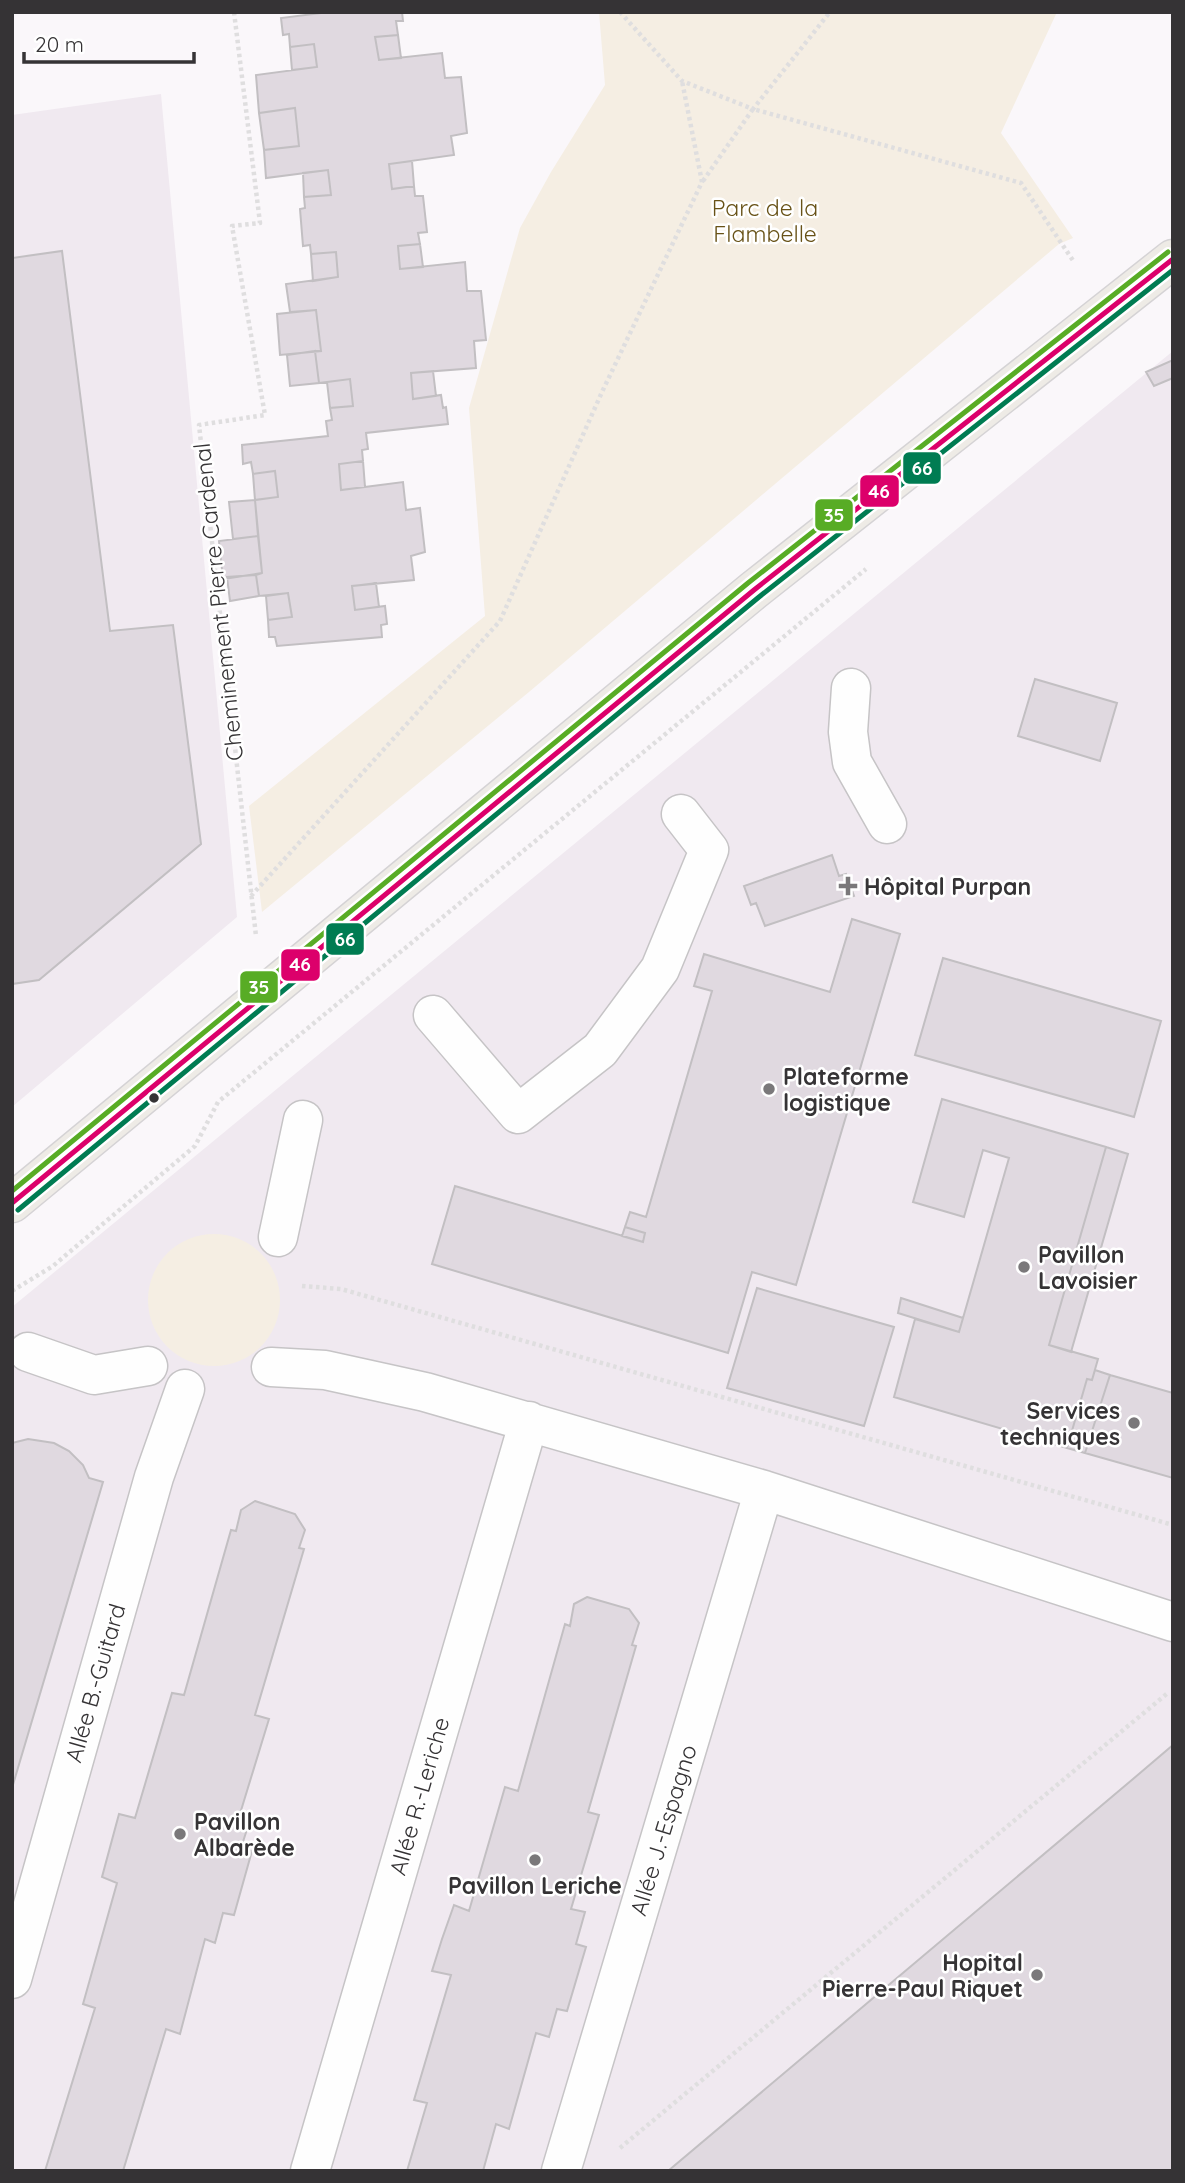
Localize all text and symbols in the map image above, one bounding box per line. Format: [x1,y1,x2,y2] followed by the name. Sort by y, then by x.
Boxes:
[24,21,194,65] scale bar
[35,31,84,57] text: 20 m
[712,193,818,248] park label: Parc de la Flambelle
[187,442,249,762] street label: Cheminement Pierre Cardenal
[902,451,942,485] line badge: 66
[911,456,933,480] text: 66
[859,474,900,508] line badge: 46
[868,479,890,503] text: 46
[814,498,854,532] line badge: 35
[823,503,845,527] text: 35
[864,872,1031,901] place label: Hôpital Purpan
[838,876,858,896] marker: Hôpital Purpan
[325,922,365,956] line badge: 66
[334,927,356,951] text: 66
[280,948,321,982] line badge: 46
[289,952,311,976] text: 46
[239,970,279,1004] line badge: 35
[248,975,270,999] text: 35
[783,1062,909,1117] place label: Plateforme logistique
[761,1081,777,1097] marker: Plateforme logistique
[147,1091,161,1105] unlabelled marker
[1038,1240,1138,1295] place label: Pavillon Lavoisier
[1016,1259,1032,1275] marker: Pavillon Lavoisier
[1000,1396,1120,1451] place label: Services techniques
[1126,1415,1142,1431] marker: Services techniques
[59,1600,131,1766] street label: Allée B.-Guitard
[383,1714,455,1878] street label: Allée R.-Leriche
[623,1741,703,1919] street label: Allée J.-Espagno
[194,1807,295,1862] place label: Pavillon Albarède
[172,1826,188,1842] marker: Pavillon Albarède
[527,1852,543,1868] marker: Pavillon Leriche
[448,1871,622,1900] place label: Pavillon Leriche
[822,1948,1023,2003] place label: Hopital Pierre-Paul Riquet
[1029,1967,1045,1983] marker: Hopital Pierre-Paul Riquet

